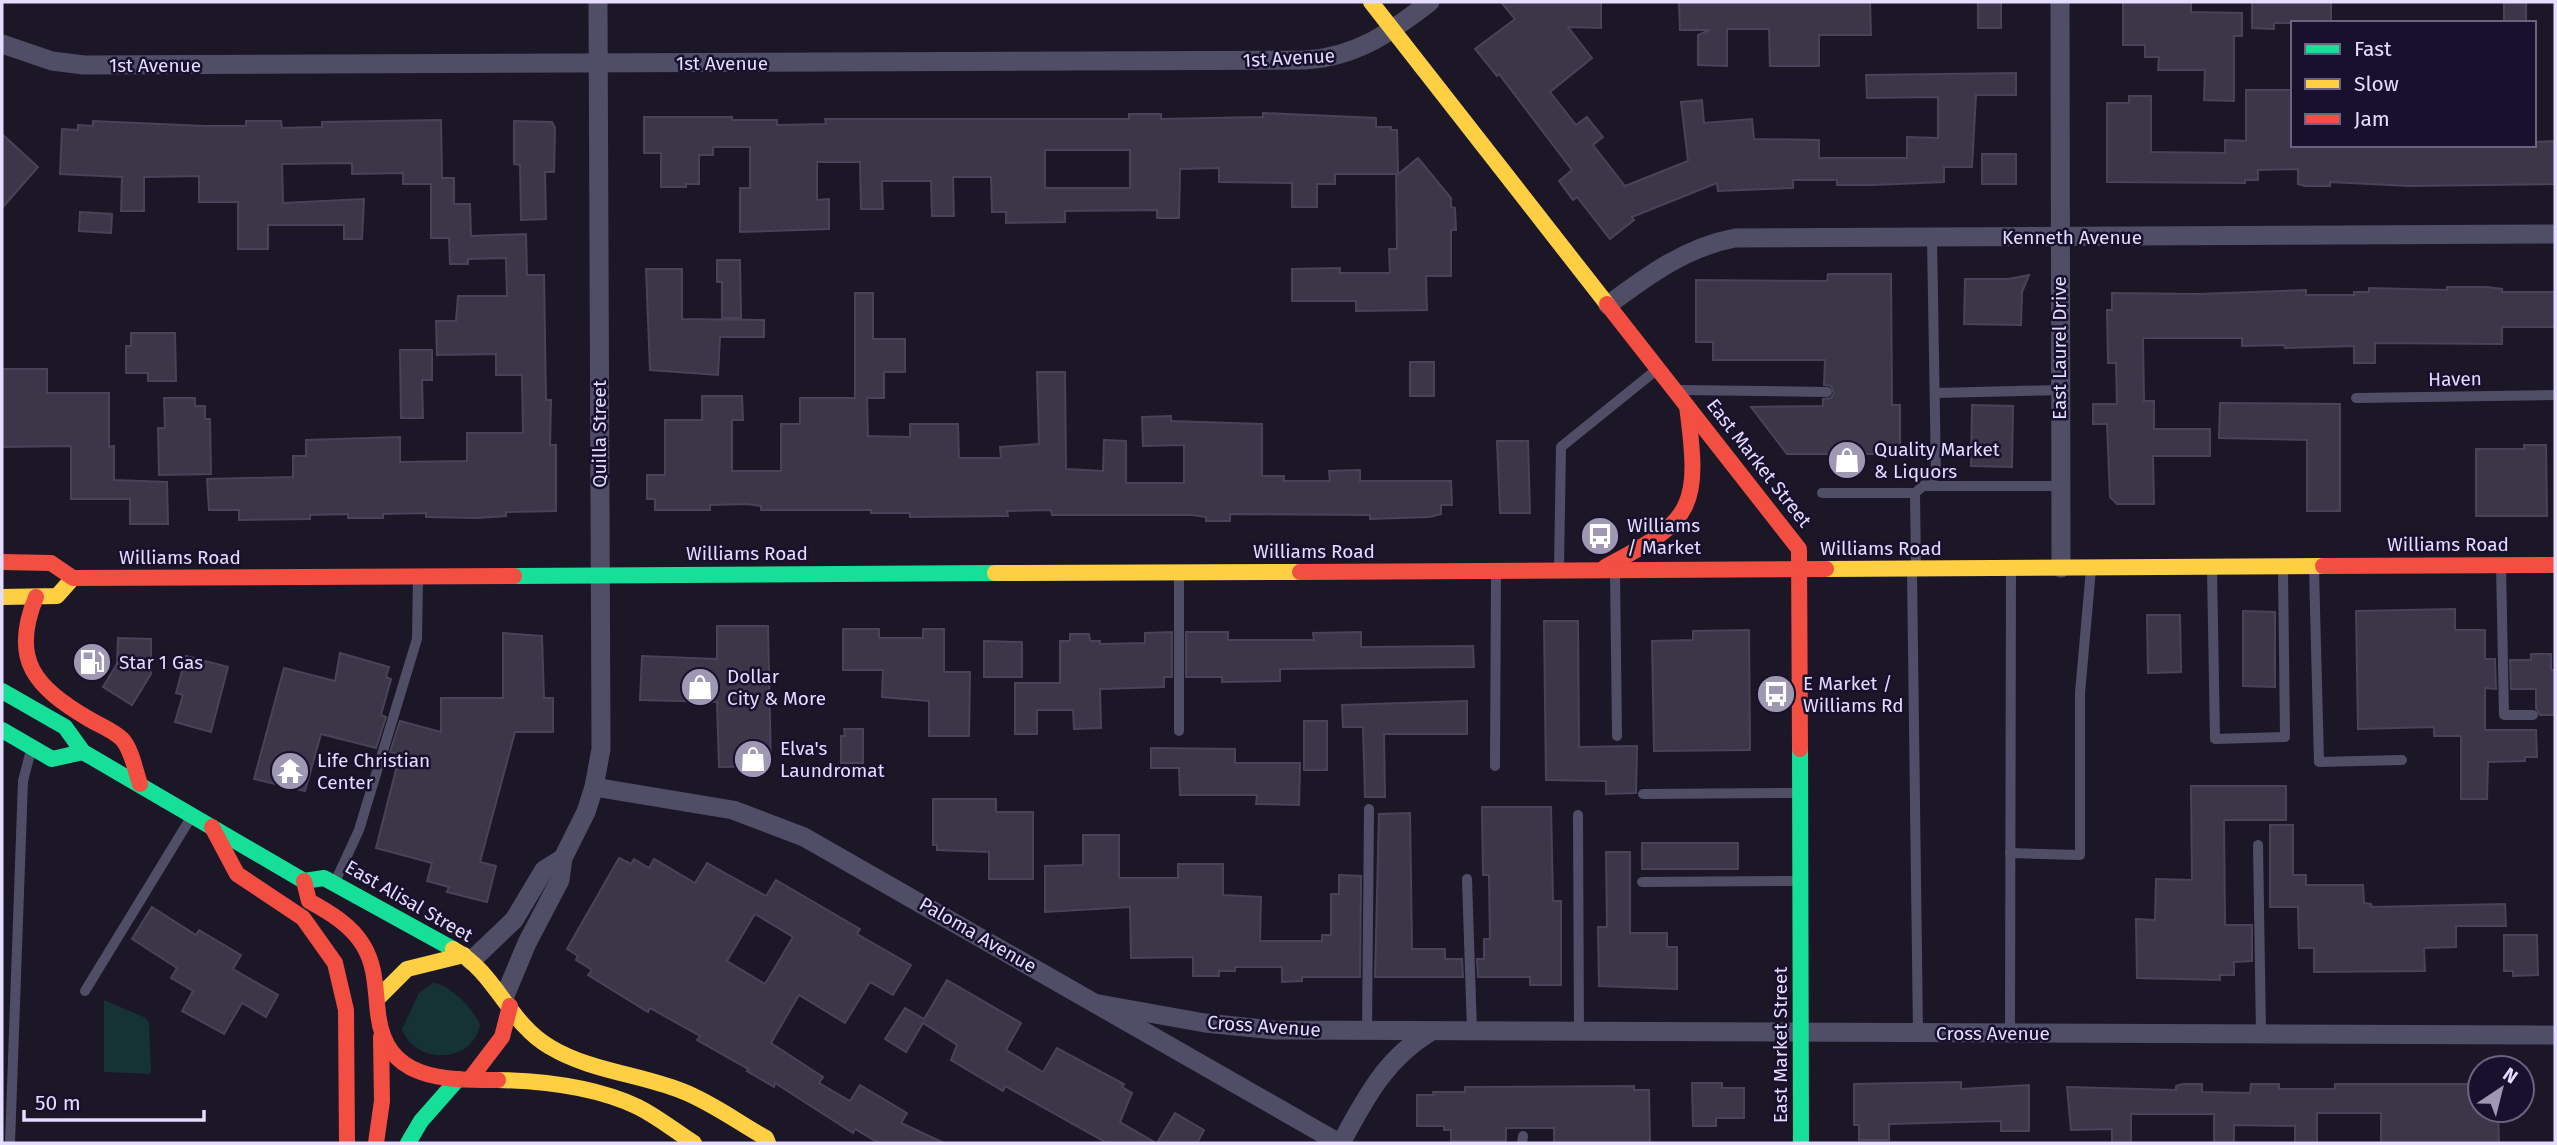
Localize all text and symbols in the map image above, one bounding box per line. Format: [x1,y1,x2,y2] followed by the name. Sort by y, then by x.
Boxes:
[2291,21,2536,147] legend
[2354,36,2392,62] text: Fast
[1242,44,1336,72] street label: 1st Avenue
[676,52,768,75] street label: 1st Avenue
[109,54,201,77] street label: 1st Avenue
[2354,71,2399,97] text: Slow
[2354,106,2390,132] text: Jam
[2002,226,2142,249] street label: Kenneth Avenue
[2048,276,2071,420] street label: East Laurel Drive
[2428,367,2482,391] street label: Haven
[588,380,611,488] street label: Quilla Street
[1702,394,1816,532] street label: East Market Street
[1874,438,2000,483] place label: Quality Market & Liquors
[1826,439,1868,481] shop icon: Quality Market & Liquors
[1627,514,1701,559] place label: Williams / Market
[1579,515,1621,557] bus stop icon: Williams / Market
[2387,533,2509,556] street label: Williams Road
[1820,537,1942,560] street label: Williams Road
[1253,540,1375,563] street label: Williams Road
[686,542,808,565] street label: Williams Road
[119,546,241,569] street label: Williams Road
[71,641,113,683] fuel station icon: Star 1 Gas
[119,651,203,674] place label: Star 1 Gas
[727,665,826,710] place label: Dollar City & More
[679,666,721,708] shop icon: Dollar City & More
[1803,672,1904,717] place label: E Market / Williams Rd
[1755,673,1797,715] bus stop icon: E Market / Williams Rd
[780,737,885,782] place label: Elva's Laundromat
[732,738,774,780] shop icon: Elva's Laundromat
[317,749,430,794] place label: Life Christian Center
[269,750,311,792] temple icon: Life Christian Center
[341,855,477,947] street label: East Alisal Street
[915,892,1041,978] street label: Paloma Avenue
[1769,967,1792,1123] street label: East Market Street
[1206,1011,1322,1041] street label: Cross Avenue
[1936,1022,2050,1045] street label: Cross Avenue
[2466,1054,2536,1124] north arrow
[2499,1062,2522,1089] text: N
[24,1078,205,1122] scale bar
[35,1090,81,1116] text: 50 m

